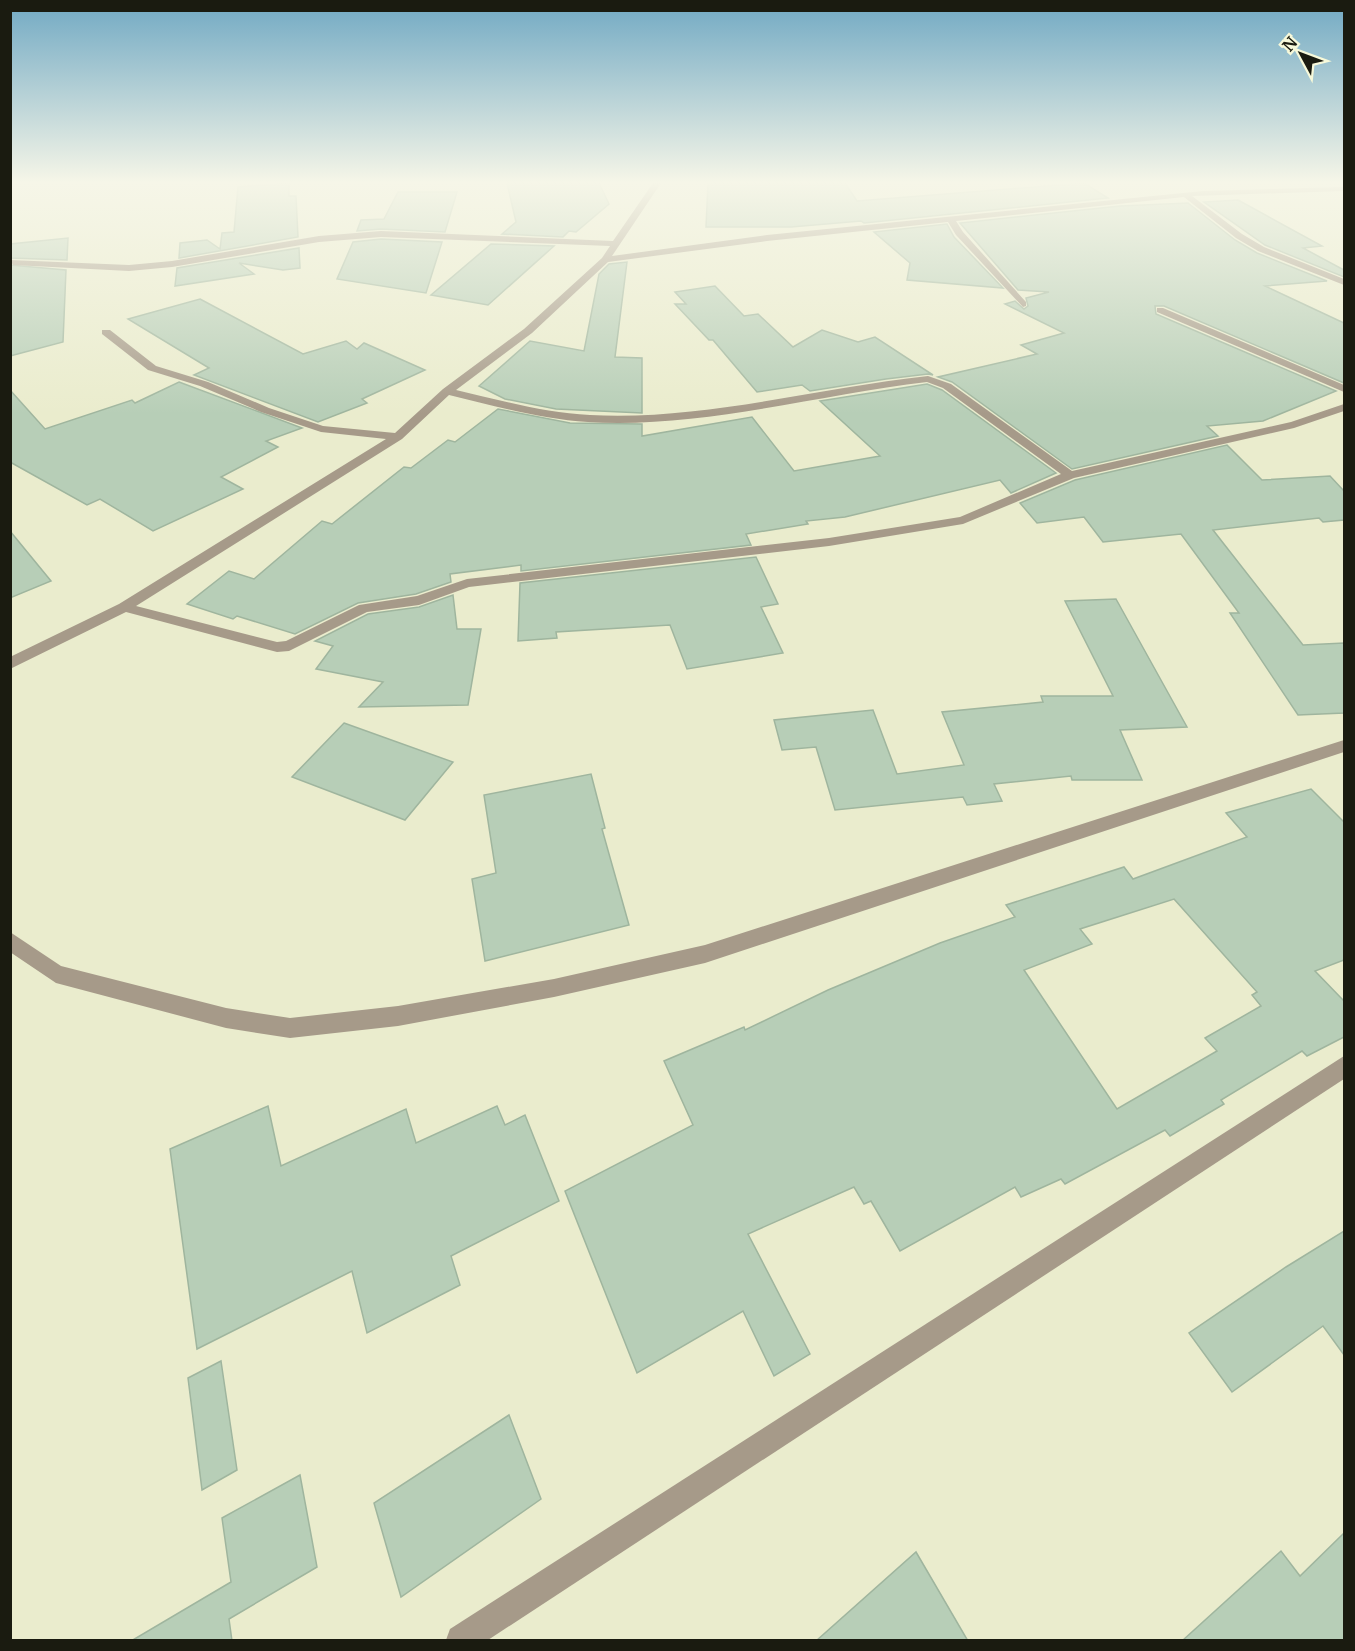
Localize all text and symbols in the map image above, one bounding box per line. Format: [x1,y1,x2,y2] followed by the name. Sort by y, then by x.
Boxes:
[1271,24,1331,84] north arrow
[1278,33,1302,55] text: N

